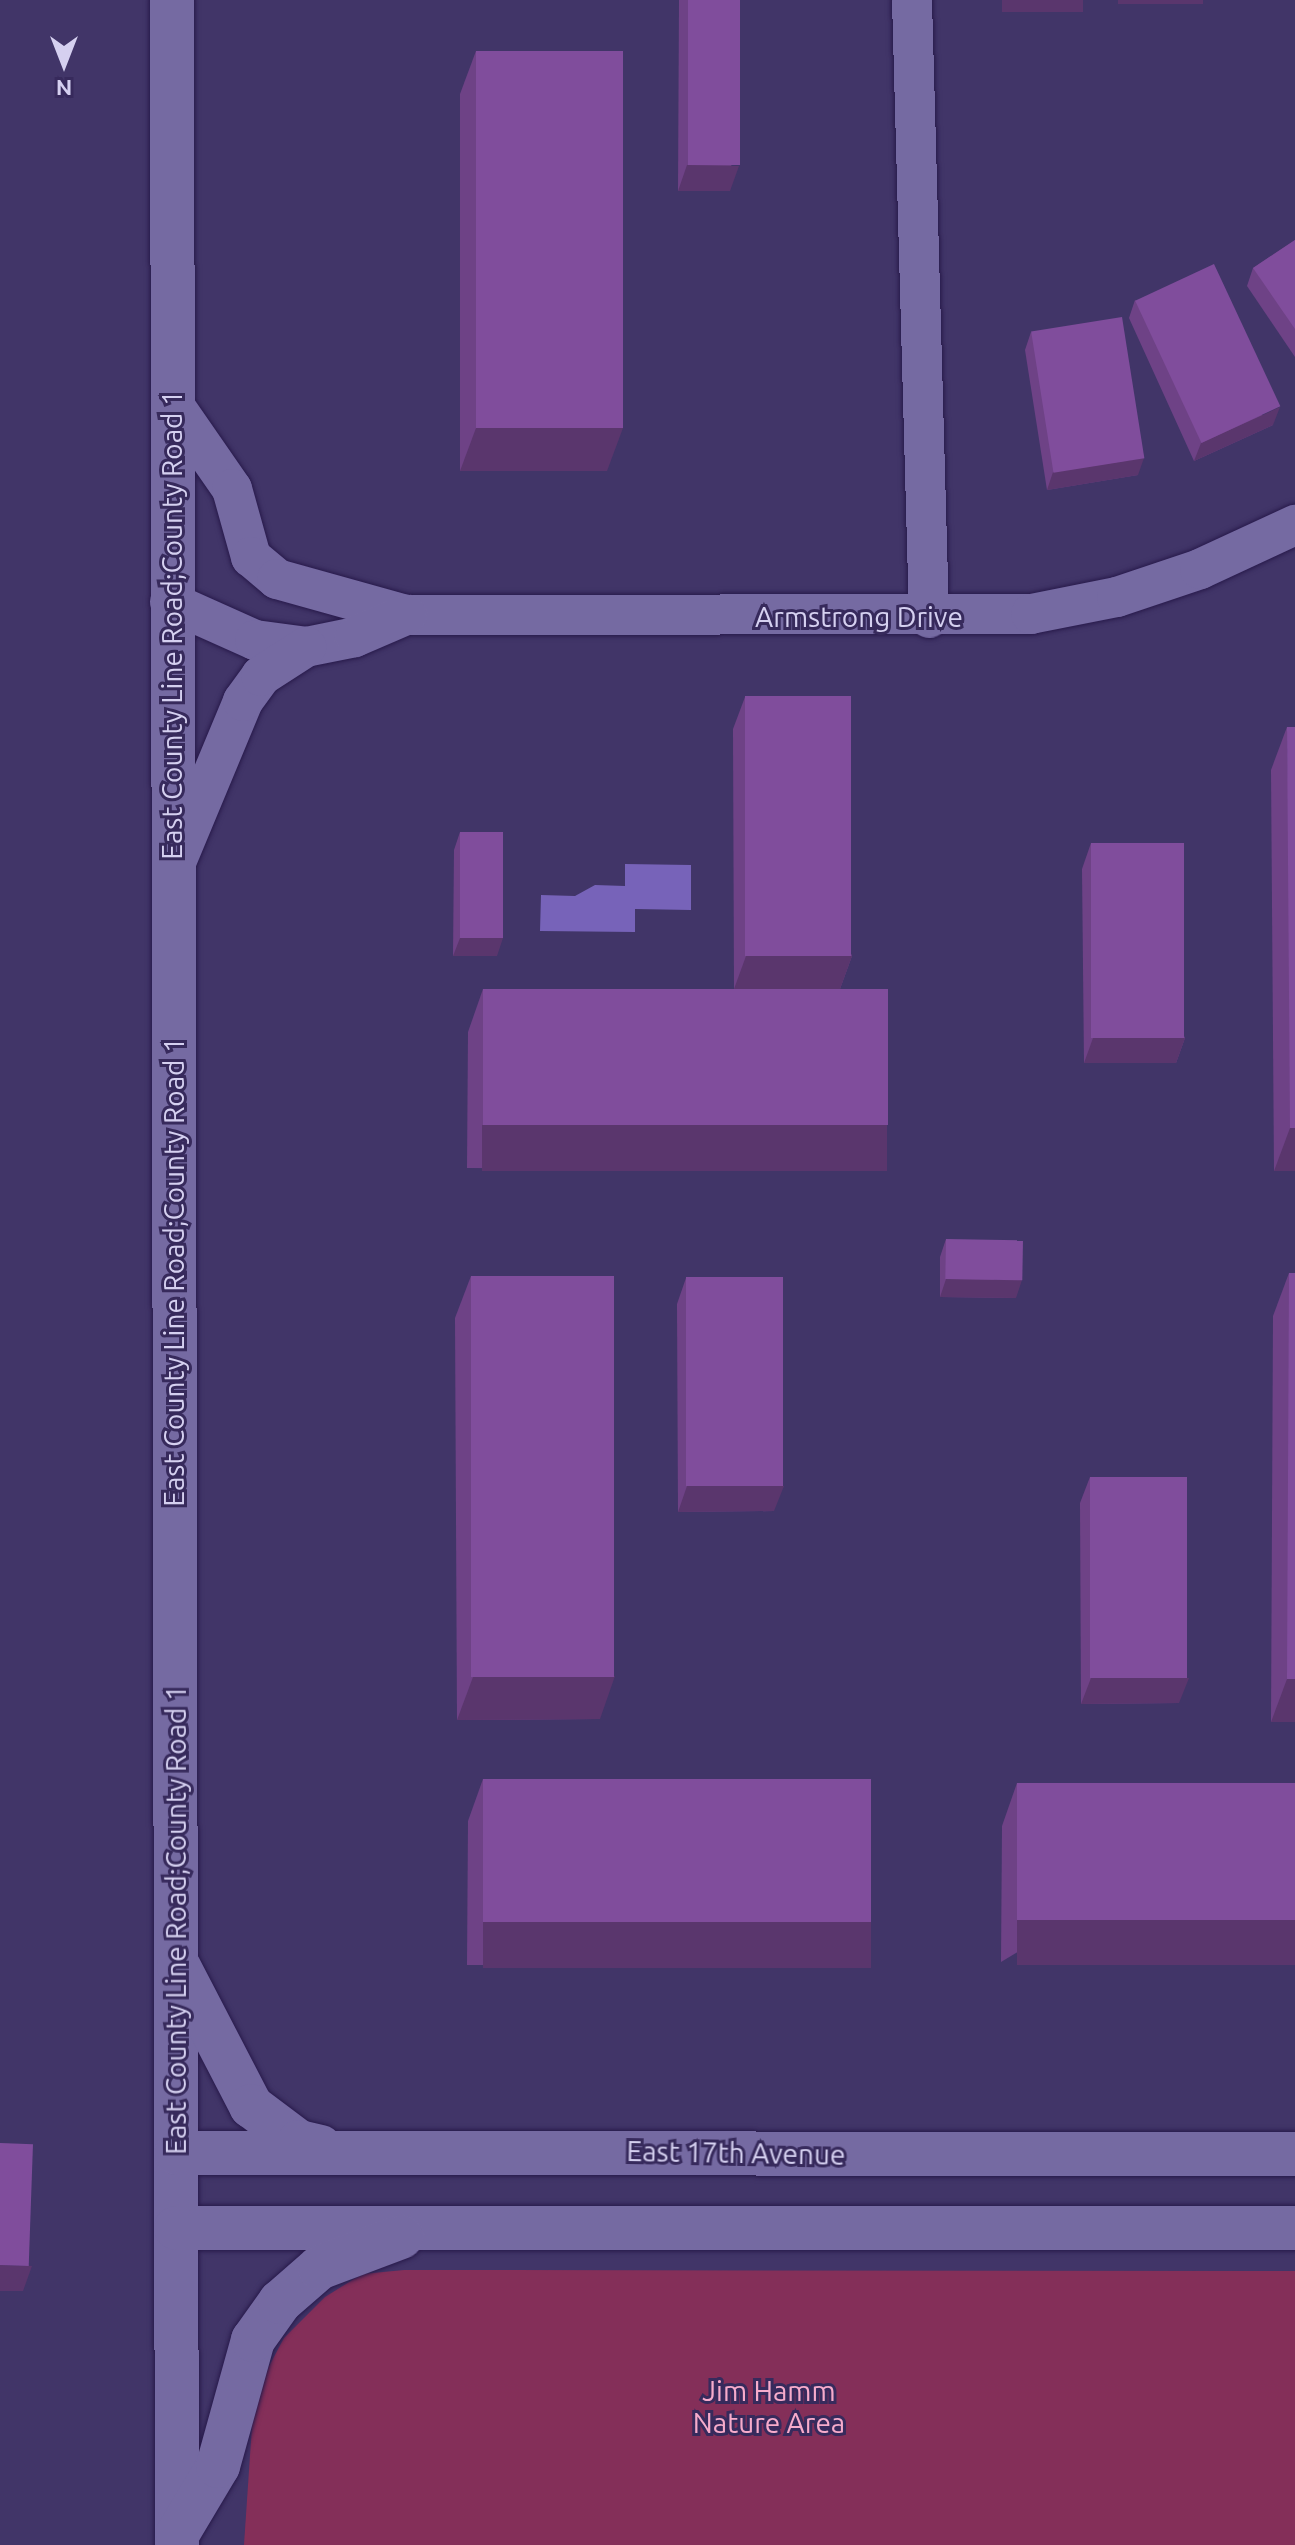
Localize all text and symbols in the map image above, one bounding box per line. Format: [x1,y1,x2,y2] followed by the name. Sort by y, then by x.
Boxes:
[24,24,104,104] north arrow
[56,76,72,101] text: N
[155,390,189,860] street label: East County Line Road;County Road 1
[755,600,963,634] street label: Armstrong Drive
[157,1037,191,1507] street label: East County Line Road;County Road 1
[159,1685,193,2155] street label: East County Line Road;County Road 1
[626,2134,846,2172] street label: East 17th Avenue
[693,2374,845,2440] park label: Jim Hamm Nature Area

